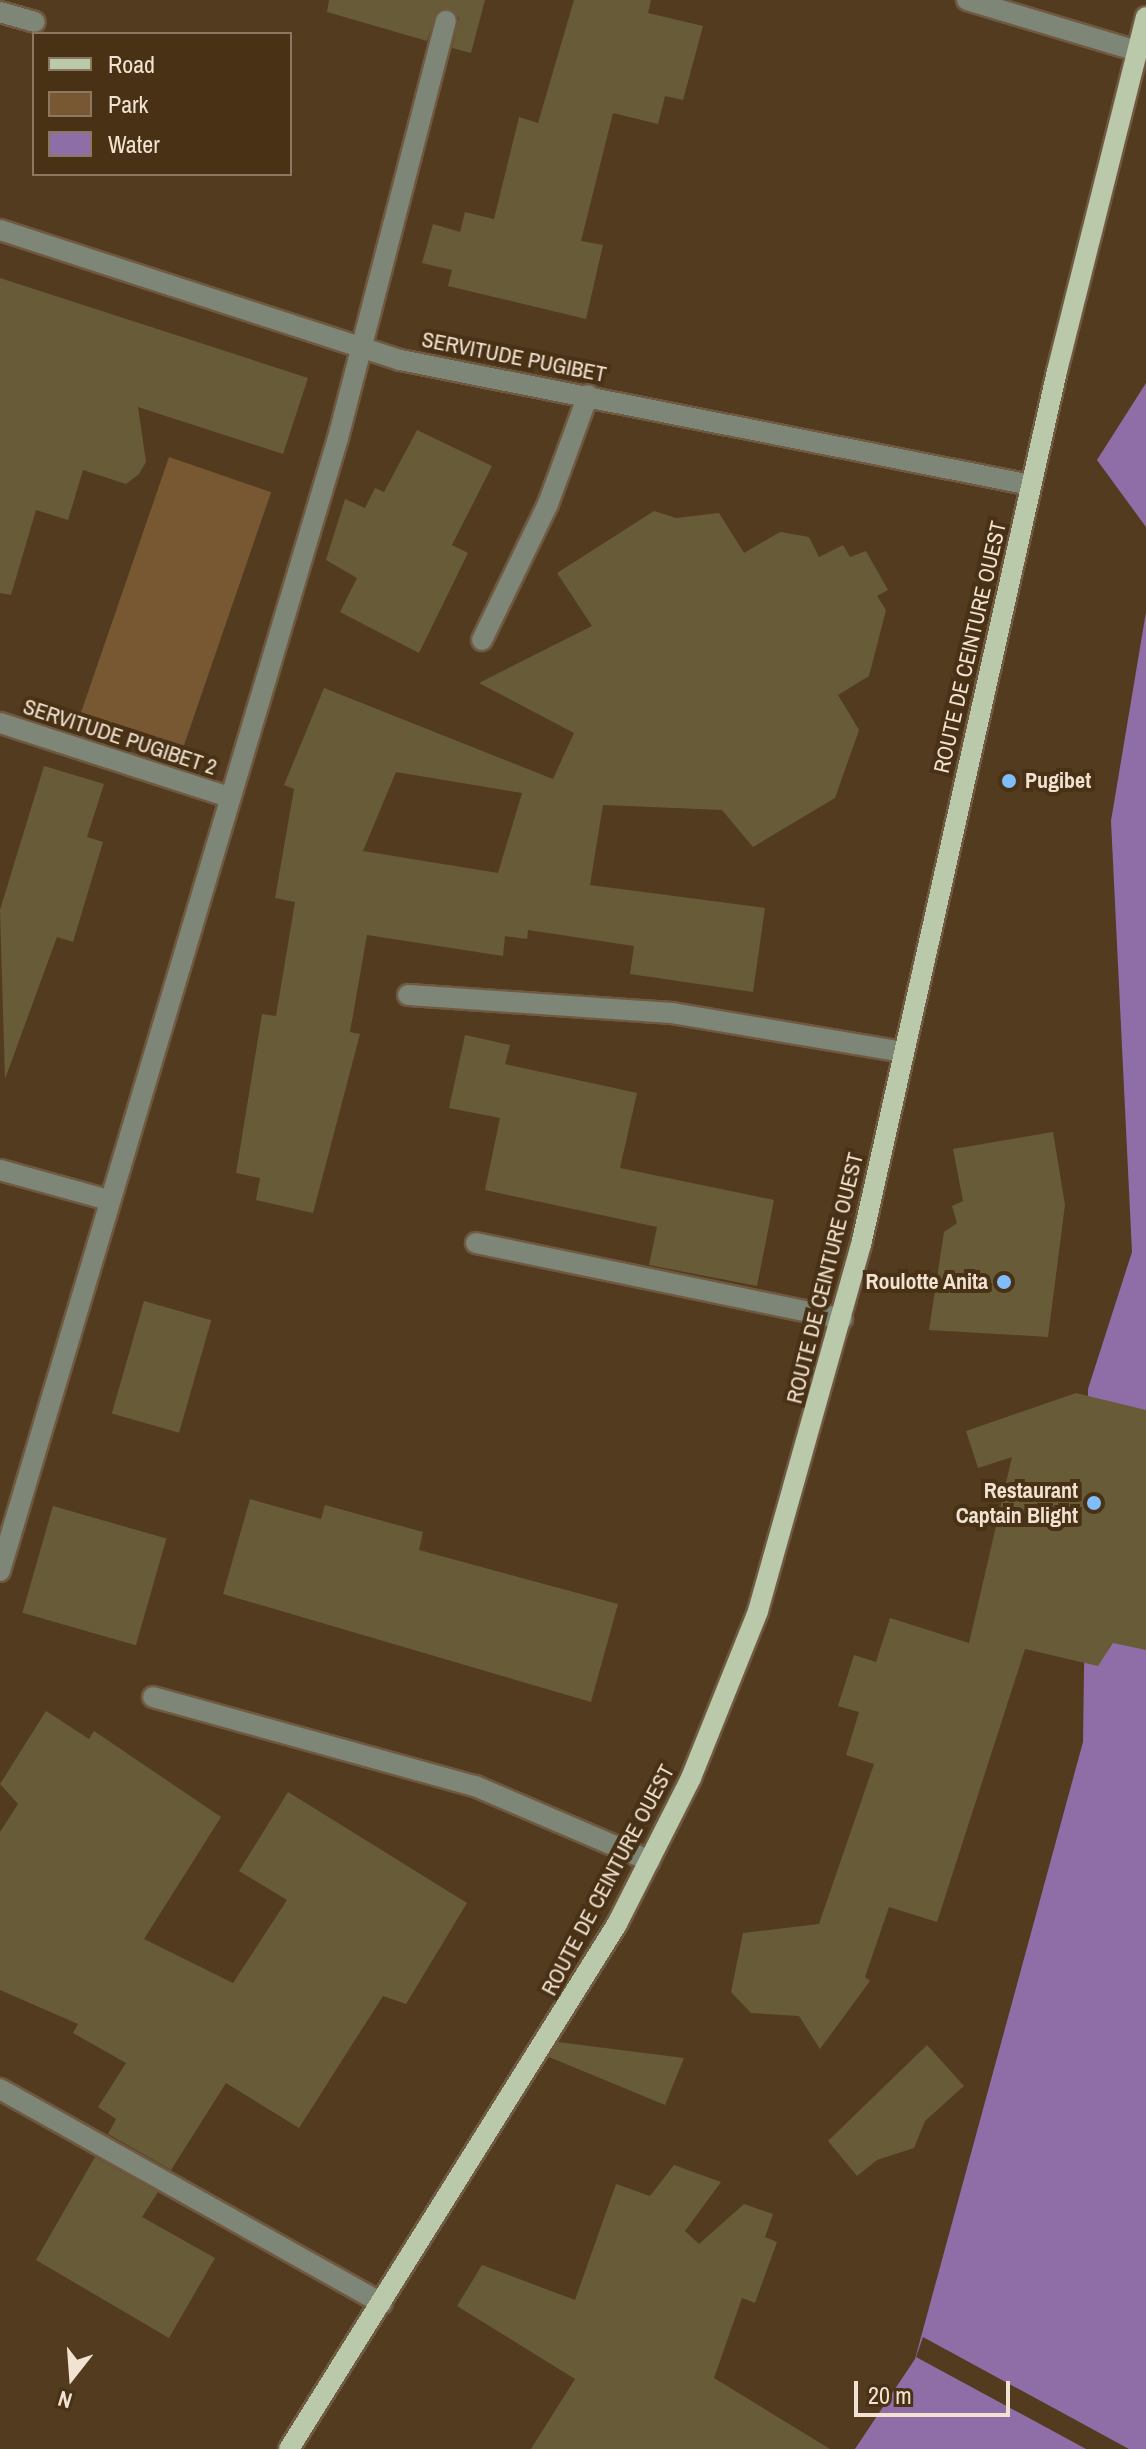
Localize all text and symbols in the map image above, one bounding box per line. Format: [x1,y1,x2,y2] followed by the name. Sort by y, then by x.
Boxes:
[32,32,292,176] legend
[108,48,155,80] text: Road
[108,88,148,120] text: Park
[108,128,160,160] text: Water
[420,326,608,388] street label: SERVITUDE PUGIBET
[928,519,1012,775] street label: ROUTE DE CEINTURE OUEST
[20,693,220,781] street label: SERVITUDE PUGIBET 2
[1025,768,1091,794] place label: Pugibet
[1000,772,1018,790] marker: Pugibet
[781,1150,869,1406] street label: ROUTE DE CEINTURE OUEST
[865,1269,988,1295] place label: Roulotte Anita
[995,1273,1013,1291] marker: Roulotte Anita
[956,1477,1078,1528] place label: Restaurant Captain Blight
[1085,1494,1103,1512] marker: Restaurant Captain Blight
[536,1760,680,2000] street label: ROUTE DE CEINTURE OUEST
[32,2337,112,2417] north arrow
[858,2365,1014,2415] scale bar
[868,2379,912,2411] text: 20 m
[54,2384,76,2416] text: N

